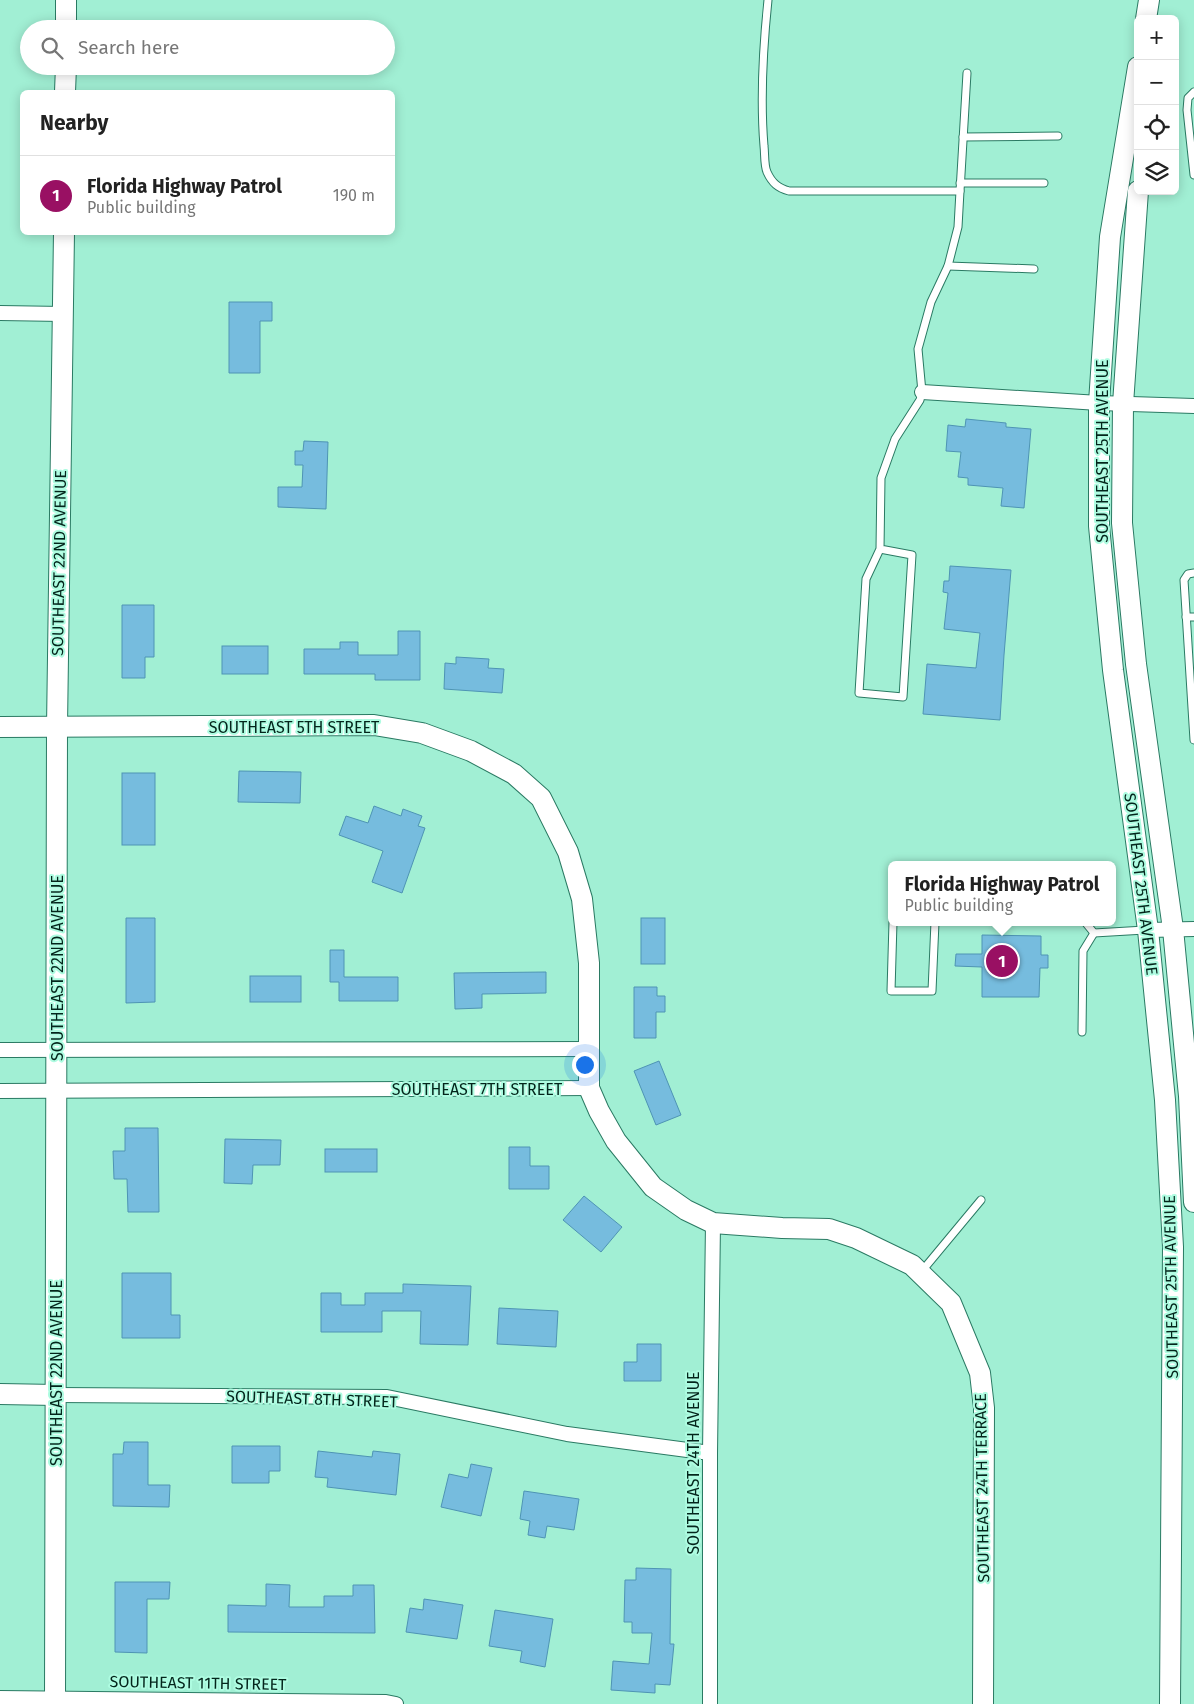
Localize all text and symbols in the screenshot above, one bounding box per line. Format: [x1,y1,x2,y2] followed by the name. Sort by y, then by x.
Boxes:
[1134,15,1179,195] map controls
[1134,15,1179,60] button: +
[20,20,395,75] search box
[38,34,66,62] icon: search
[78,36,179,59] text: Search here
[1134,60,1179,105] button: −
[1134,105,1179,150] button: locate
[40,110,108,136] text: Nearby
[1134,150,1179,195] button: layers
[87,175,282,198] text: Florida Highway Patrol
[52,186,60,205] text: 1
[333,186,375,205] text: 190 m
[87,198,195,217] text: Public building
[1093,359,1112,543] street label: SOUTHEAST 25TH AVENUE
[48,470,70,656] street label: SOUTHEAST 22ND AVENUE
[209,718,380,737] street label: SOUTHEAST 5TH STREET
[1120,792,1162,976] street label: SOUTHEAST 25TH AVENUE
[888,861,1116,926] popup
[905,873,1099,896] text: Florida Highway Patrol
[48,875,67,1061] street label: SOUTHEAST 22ND AVENUE
[905,896,1013,915] text: Public building
[986,942,1018,980] pin: 1
[572,1052,598,1078] your location
[392,1080,563,1099] street label: SOUTHEAST 7TH STREET
[1160,1195,1182,1379] street label: SOUTHEAST 25TH AVENUE
[47,1280,66,1466] street label: SOUTHEAST 22ND AVENUE
[684,1371,703,1555] street label: SOUTHEAST 24TH AVENUE
[226,1387,399,1412] street label: SOUTHEAST 8TH STREET
[971,1393,993,1583] street label: SOUTHEAST 24TH TERRACE
[109,1672,287,1694] street label: SOUTHEAST 11TH STREET

